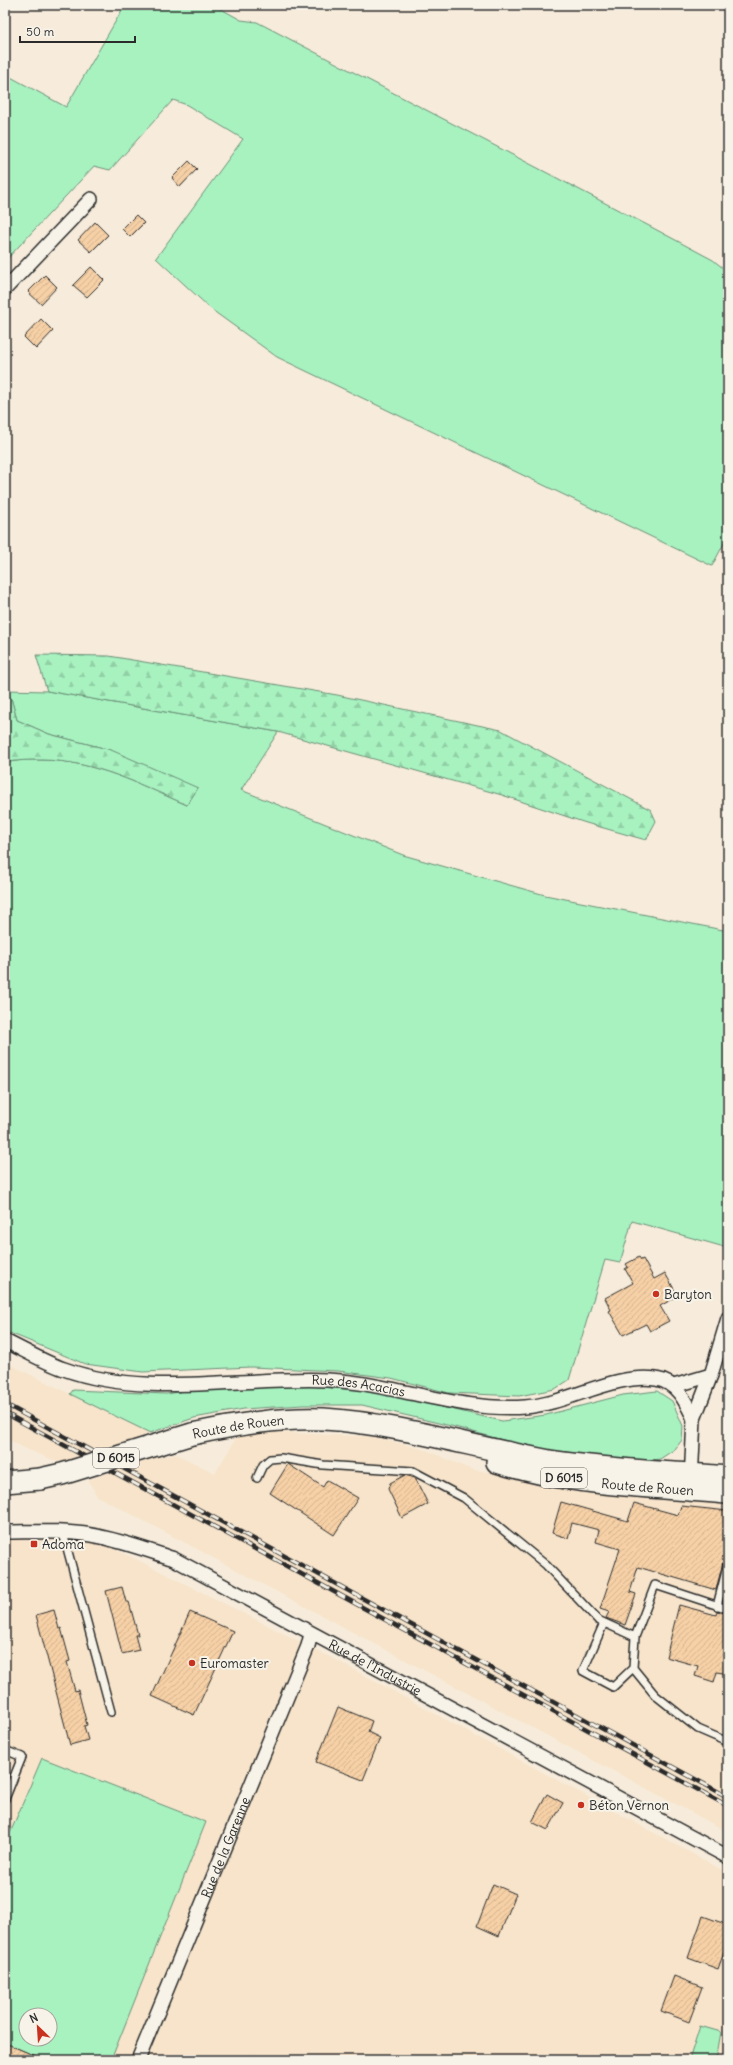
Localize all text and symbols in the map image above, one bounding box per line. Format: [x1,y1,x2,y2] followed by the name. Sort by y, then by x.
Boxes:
[20,18,135,44] scale bar
[26,24,55,39] text: 50 m
[664,1286,712,1303] place label: Baryton
[651,1289,661,1299] marker: Baryton
[311,1372,407,1401] street label: Rue des Acacias
[191,1412,285,1443] street label: Route de Rouen
[93,1448,139,1468] road number: D 6015
[541,1468,587,1488] road number: D 6015
[600,1475,695,1499] street label: Route de Rouen
[42,1536,84,1553] place label: Adoma
[29,1539,39,1549] marker: Adoma
[326,1636,424,1699] street label: Rue de l'Industrie
[200,1655,269,1672] place label: Euromaster
[187,1658,197,1668] marker: Euromaster
[197,1794,254,1901] street label: Rue de la Garenne
[589,1797,670,1814] place label: Béton Vernon
[576,1800,586,1810] marker: Béton Vernon
[18,2007,58,2047] north arrow
[27,2010,40,2026] text: N

